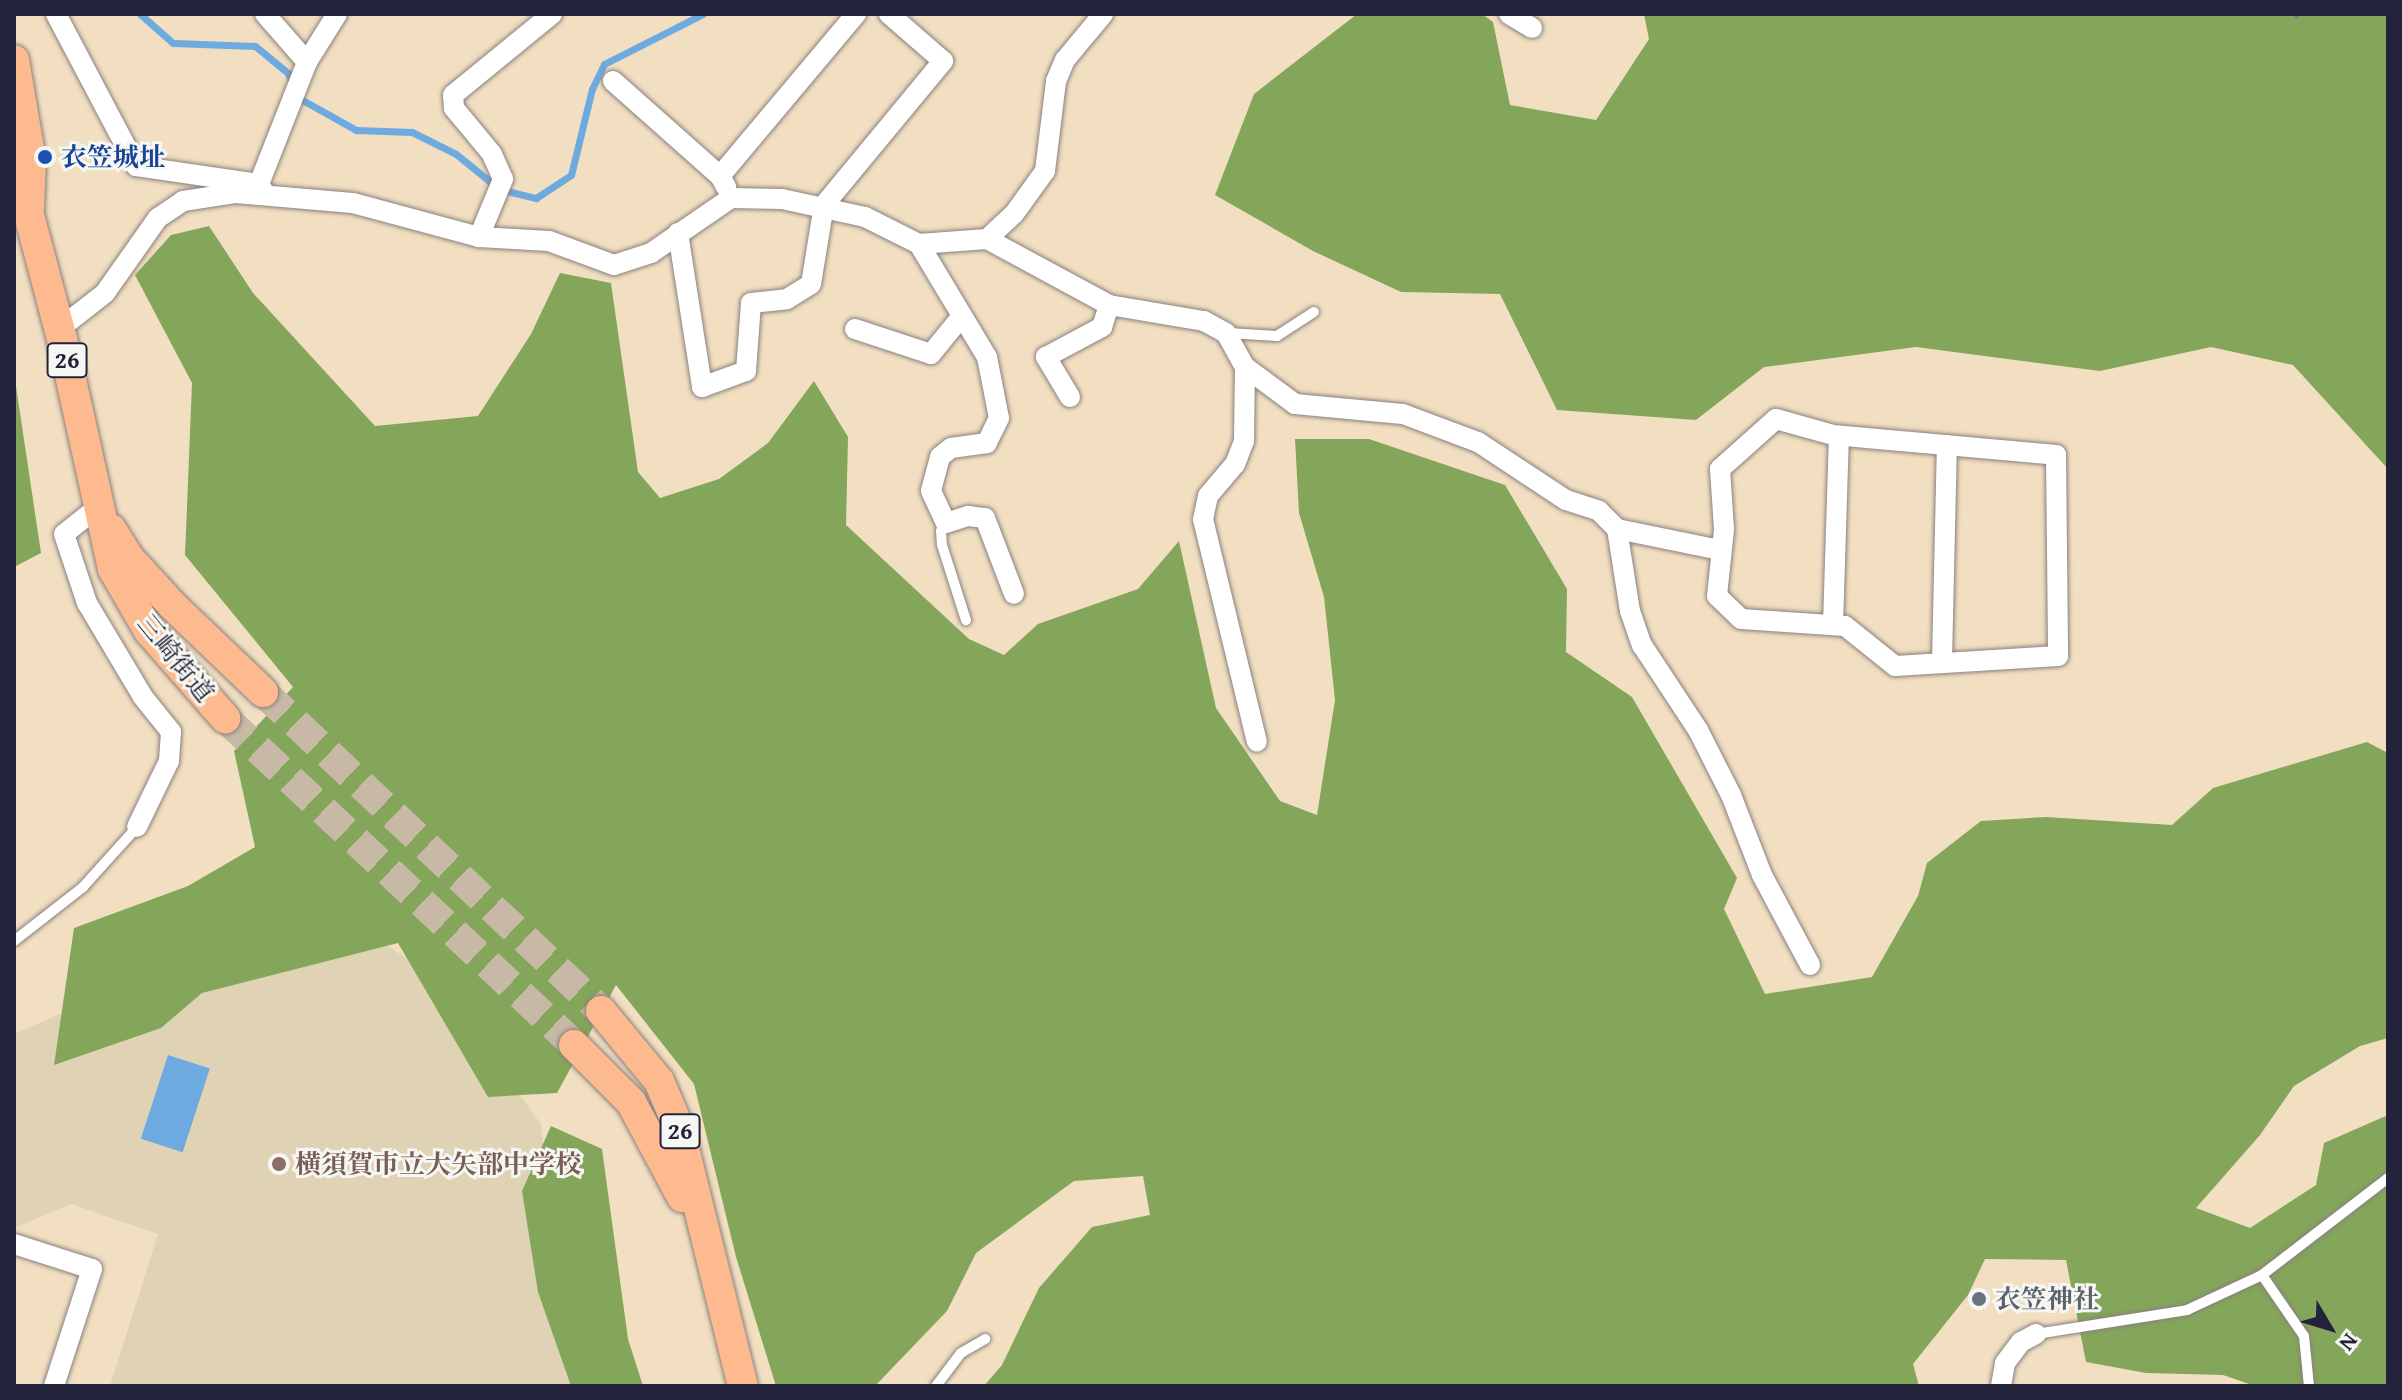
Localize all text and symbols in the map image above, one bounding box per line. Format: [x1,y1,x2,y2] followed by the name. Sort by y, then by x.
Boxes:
[61,141,165,173] place label: 衣笠城址
[36,148,54,166] marker: 衣笠城址
[45,340,89,380] road number: 26
[131,608,221,708] street label: 三崎街道
[658,1111,702,1151] road number: 26
[295,1148,581,1180] place label: 横須賀市立大矢部中学校
[270,1155,288,1173] marker: 横須賀市立大矢部中学校
[1995,1283,2099,1315] place label: 衣笠神社
[2290,1288,2370,1368] north arrow
[1970,1290,1988,1308] marker: 衣笠神社
[2332,1327,2366,1358] text: N

